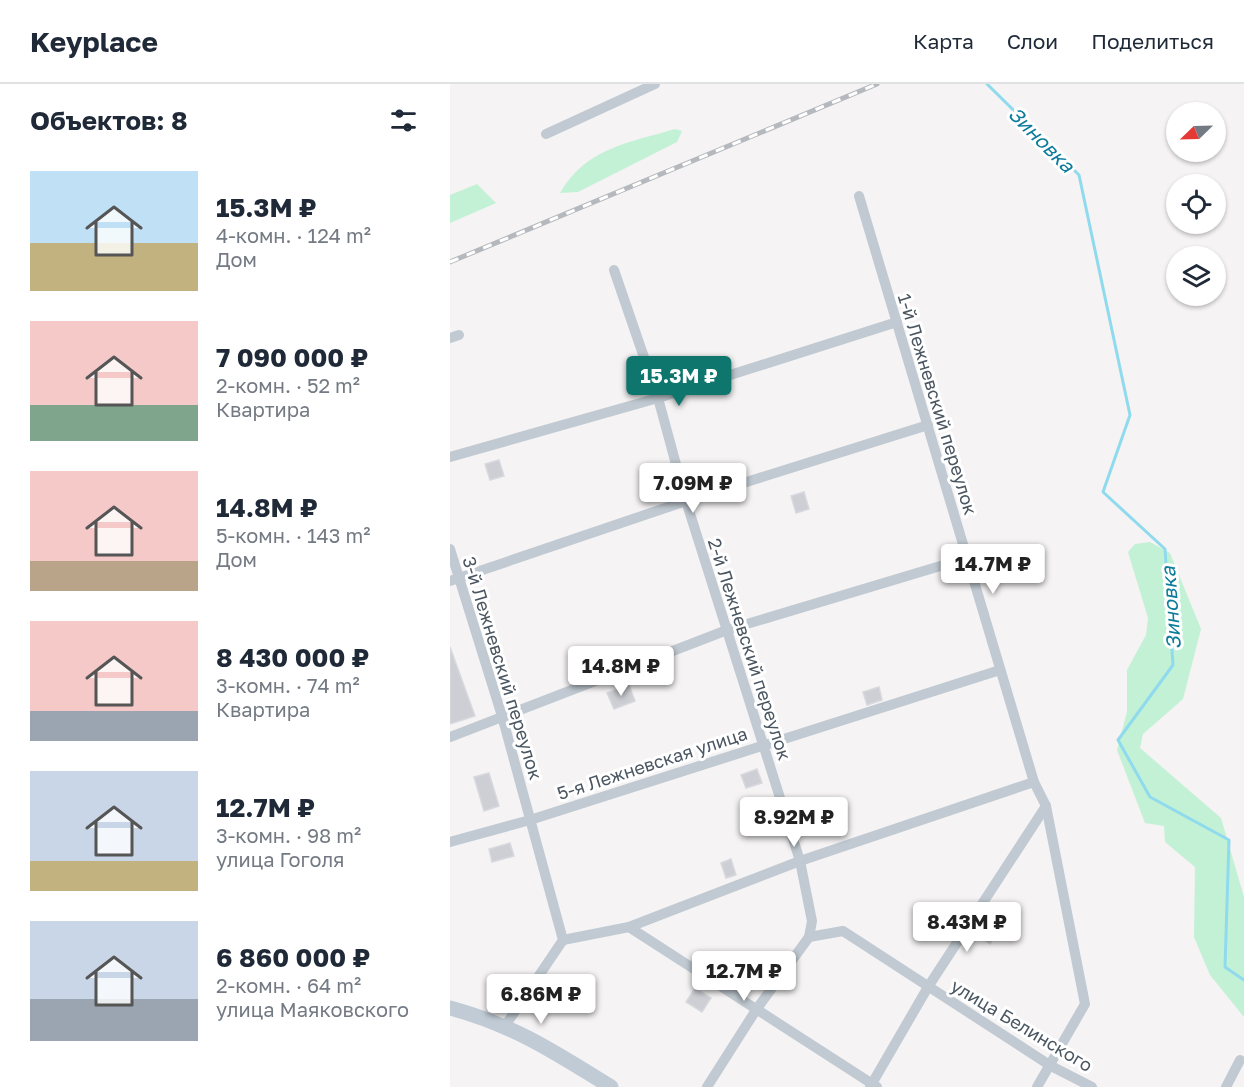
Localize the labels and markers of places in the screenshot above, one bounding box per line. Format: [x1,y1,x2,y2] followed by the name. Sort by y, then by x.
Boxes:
[624,356,734,407] pin: 15.3M ₽
[638,463,748,514] pin: 7.09M ₽
[938,544,1048,595] pin: 14.7M ₽
[566,646,676,697] pin: 14.8M ₽
[739,797,849,848] pin: 8.92M ₽
[912,902,1022,953] pin: 8.43M ₽
[689,951,799,1002] pin: 12.7M ₽
[486,974,596,1025] pin: 6.86M ₽

